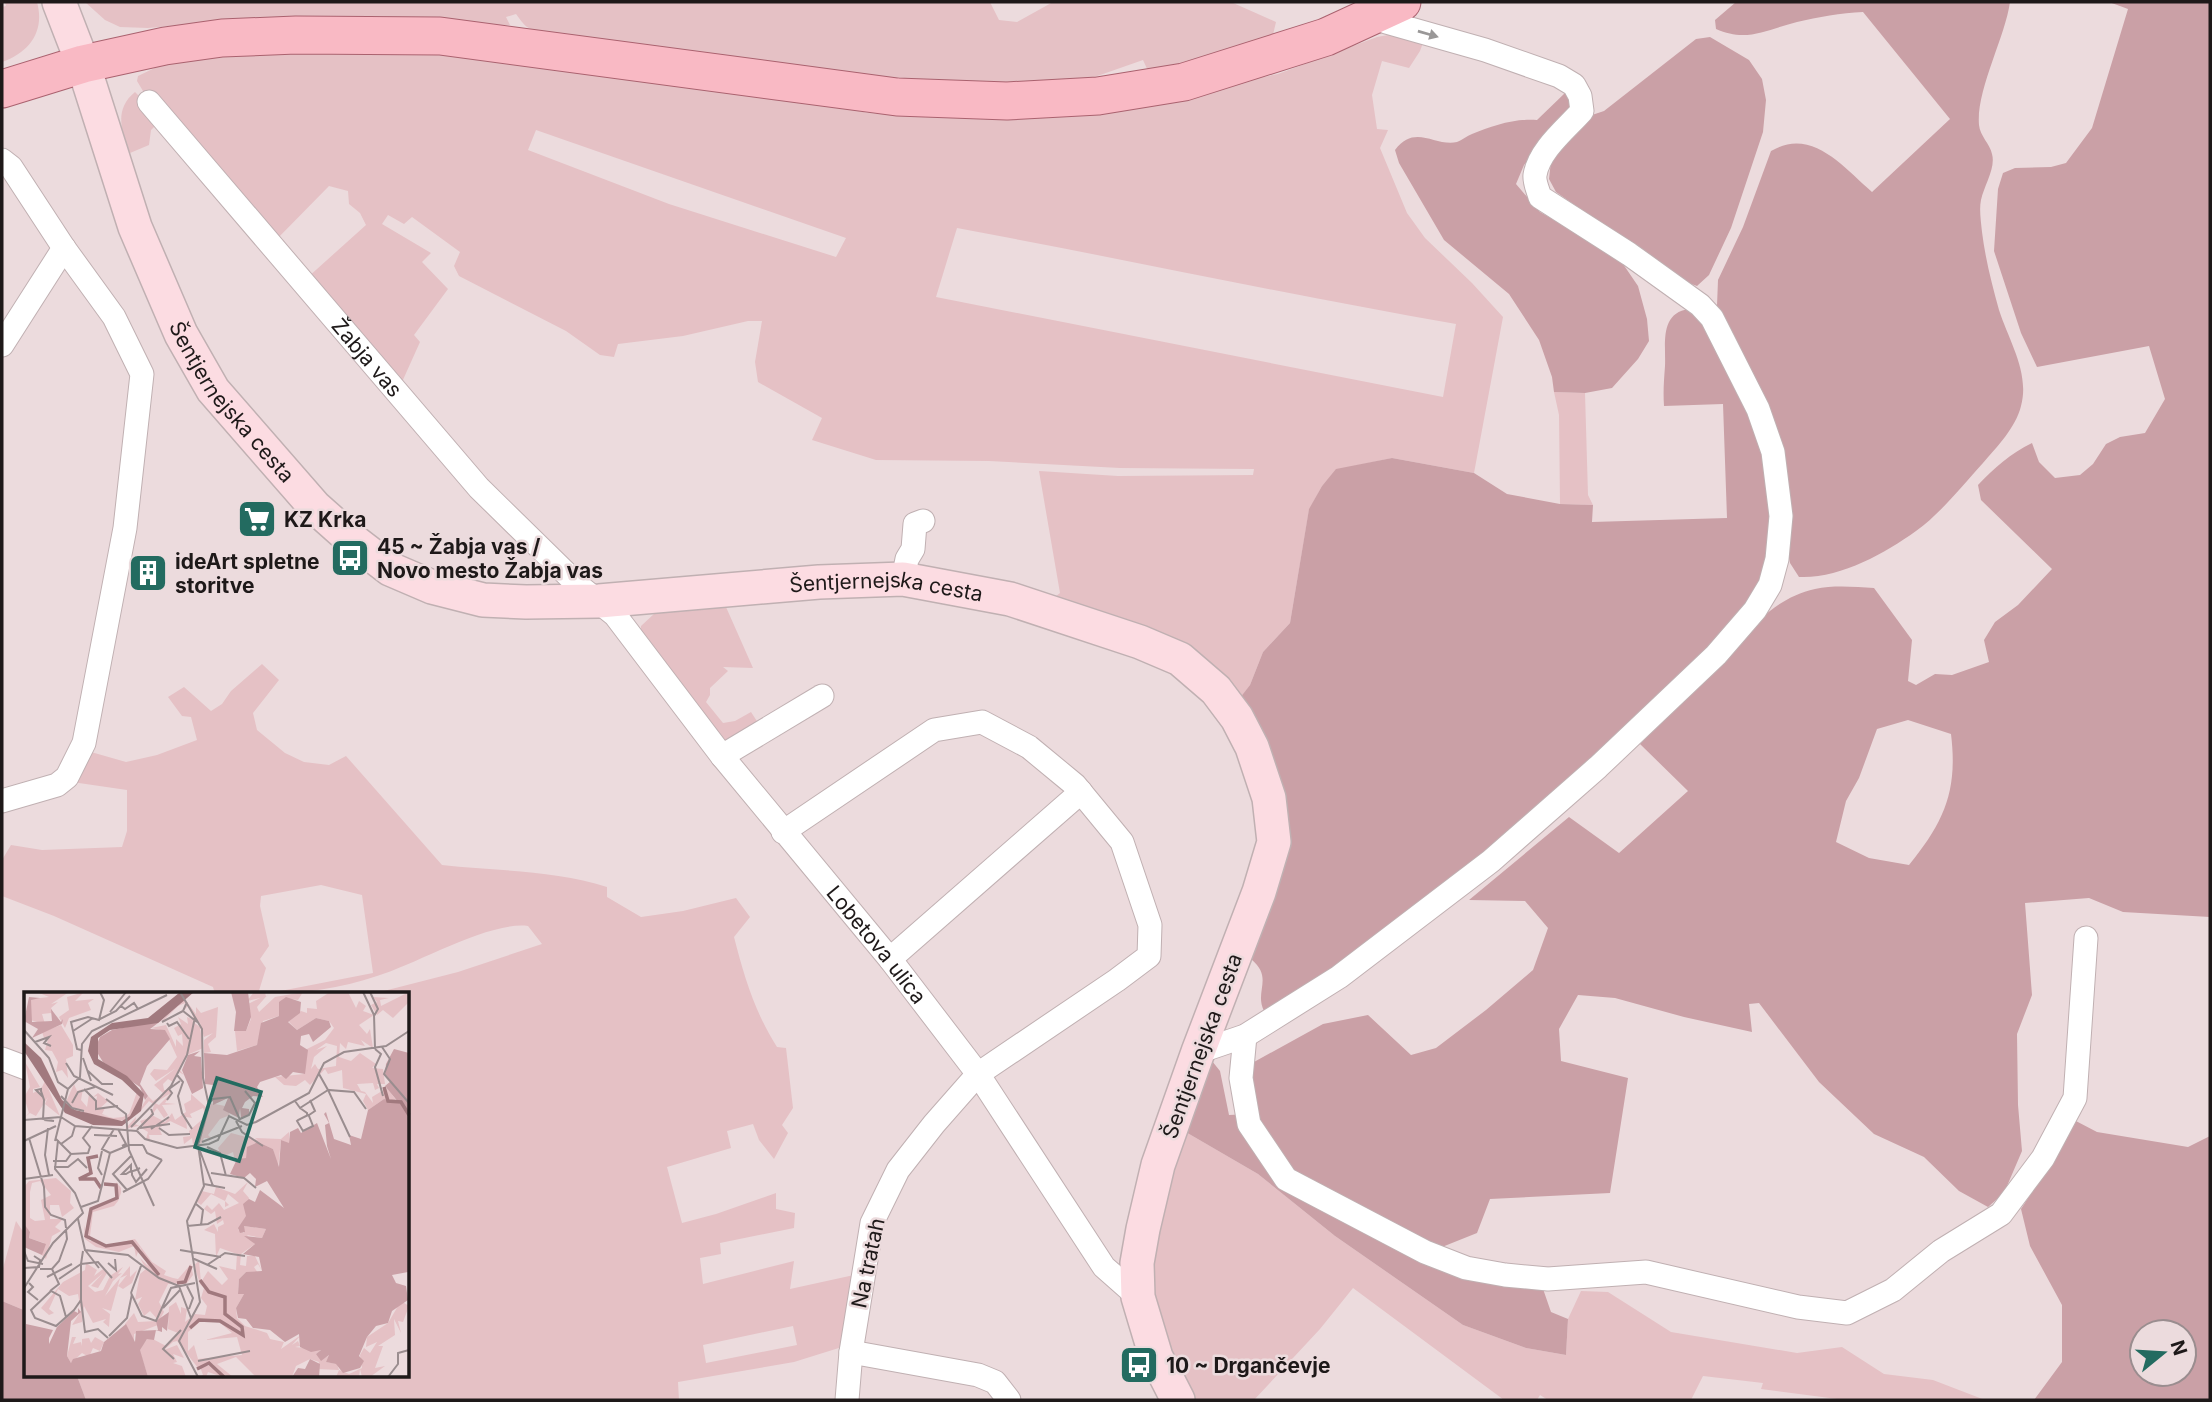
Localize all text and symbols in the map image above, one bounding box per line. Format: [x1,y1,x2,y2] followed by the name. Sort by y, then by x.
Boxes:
[1418,29,1439,39] one-way arrow
[327,312,408,402] street label: Žabja vas
[165,318,300,487] street label: Šentjernejska cesta
[236,498,278,540] supermarket icon: KZ Krka
[284,507,366,532] place label: KZ Krka
[377,533,603,583] place label: 45 ~ Žabja vas / Novo mesto Žabja vas
[329,537,371,579] bus stop icon: 45 ~ Žabja vas / Novo mesto Žabja vas
[175,549,320,598] place label: ideArt spletne storitve
[127,552,169,594] building icon: ideArt spletne storitve
[788,566,985,606] street label: Šentjernejska cesta
[822,880,932,1008] street label: Lobetova ulica
[1157,950,1247,1142] street label: Šentjernejska cesta
[24,992,410,1378] inset map
[846,1216,890,1310] street label: Na tratah
[2128,1318,2198,1388] north arrow
[2166,1337,2192,1358] text: N
[1118,1344,1160,1386] bus stop icon: 10 ~ Drgančevje
[1166,1353,1330,1378] place label: 10 ~ Drgančevje

